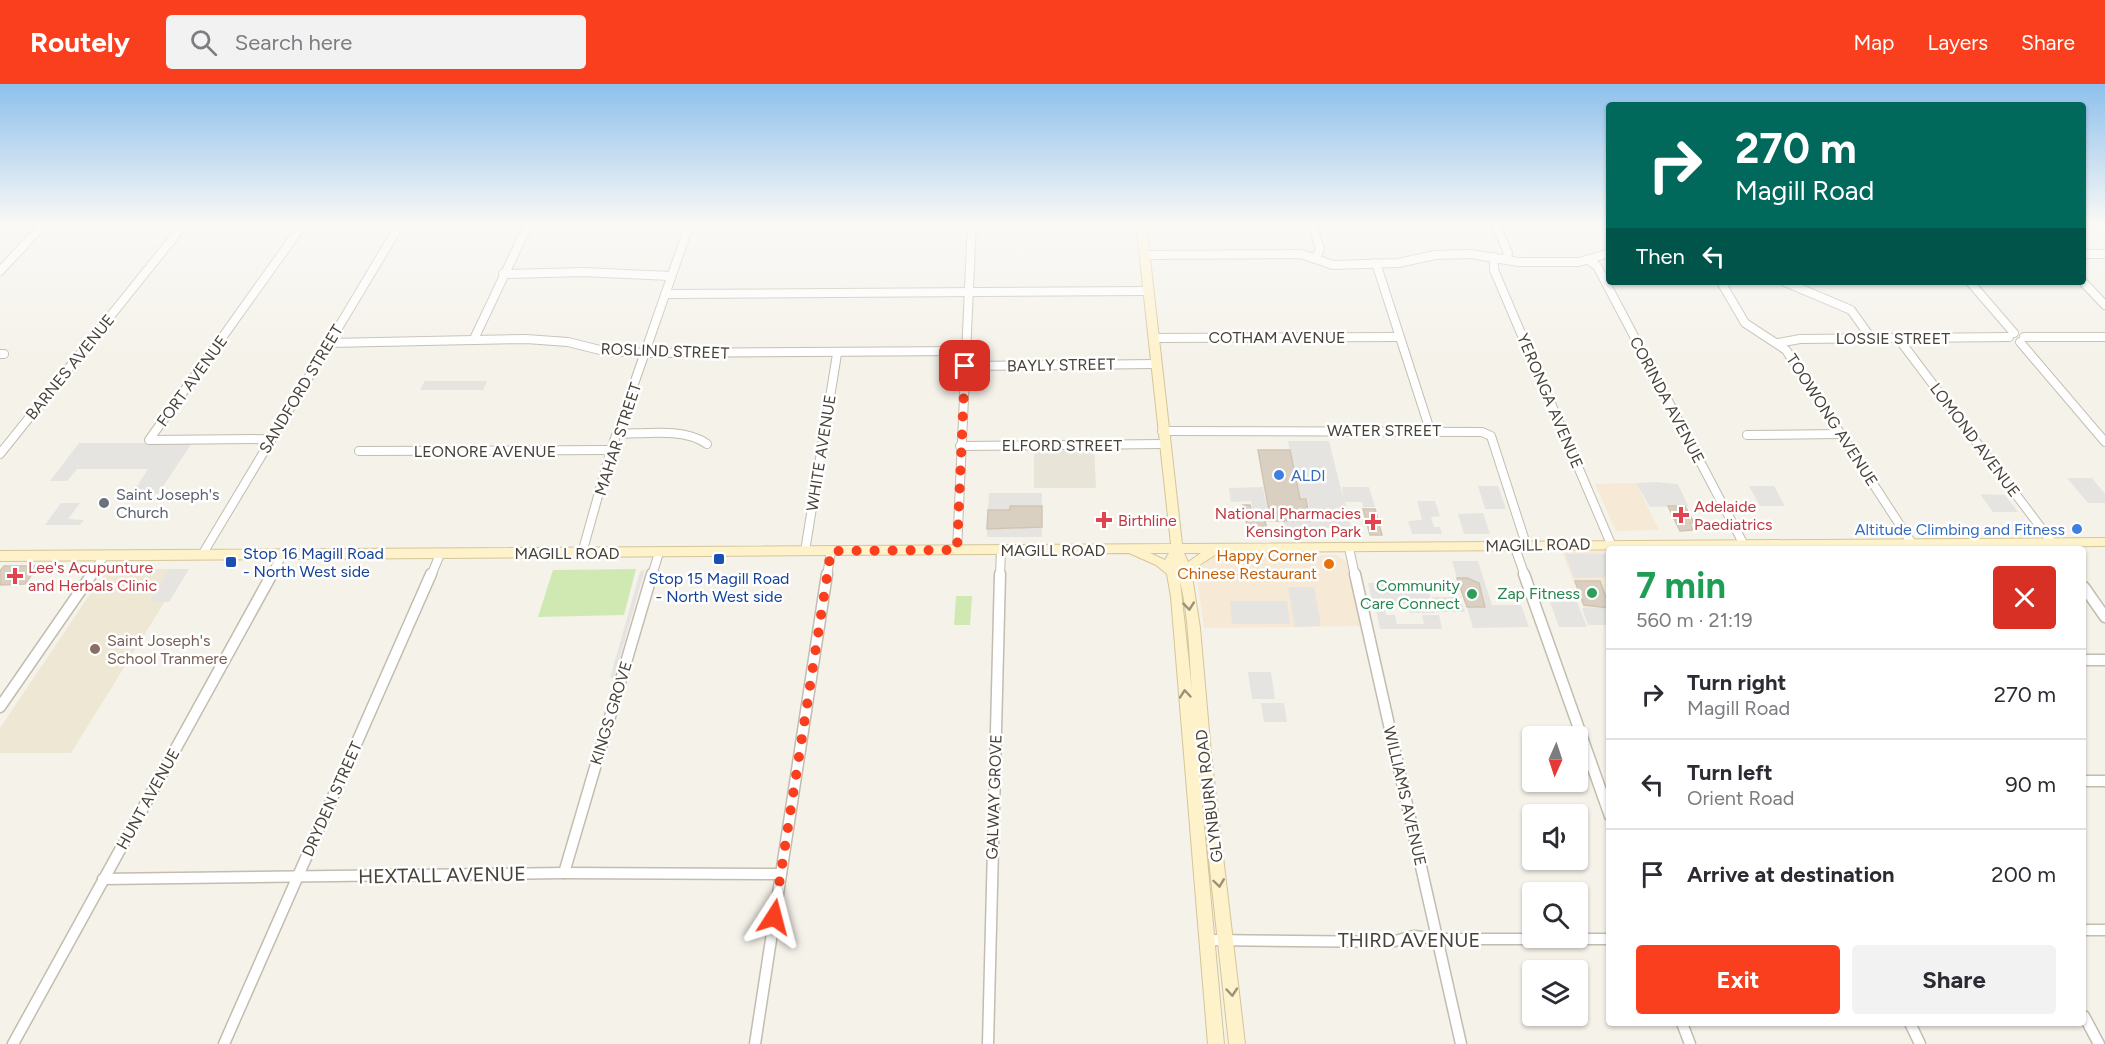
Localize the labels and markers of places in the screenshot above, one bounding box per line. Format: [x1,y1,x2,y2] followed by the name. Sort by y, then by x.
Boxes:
[939,340,990,391] pin
[1291,466,1326,485] place label: ALDI
[1272,468,1286,482] marker: ALDI
[116,485,219,522] place label: Saint Joseph's Church
[97,496,111,510] marker: Saint Joseph's Church
[1694,497,1773,534] place label: Adelaide Paediatrics
[1215,504,1361,541] place label: National Pharmacies Kensington Park
[1672,506,1690,524] marker: Adelaide Paediatrics
[1095,511,1113,529] marker: Birthline
[1118,511,1177,530] place label: Birthline
[1366,515,1380,529] marker: National Pharmacies Kensington Park
[1855,520,2065,539] place label: Altitude Climbing and Fitness
[2070,522,2084,536] marker: Altitude Climbing and Fitness
[243,544,384,581] place label: Stop 16 Magill Road - North West side
[1177,546,1318,583] place label: Happy Corner Chinese Restaurant
[712,552,726,566] marker: Stop 15 Magill Road - North West side
[224,555,238,569] marker: Stop 16 Magill Road - North West side
[1322,557,1336,571] marker: Happy Corner Chinese Restaurant
[28,558,157,595] place label: Lee's Acupunture and Herbals Clinic
[6,567,24,585] marker: Lee's Acupunture and Herbals Clinic
[649,569,789,606] place label: Stop 15 Magill Road - North West side
[1360,576,1461,613] place label: Community Care Connect
[1497,584,1580,603] place label: Zap Fitness
[1585,586,1599,600] marker: Zap Fitness
[1465,587,1479,601] marker: Community Care Connect
[107,631,228,668] place label: Saint Joseph's School Tranmere
[88,642,102,656] marker: Saint Joseph's School Tranmere

